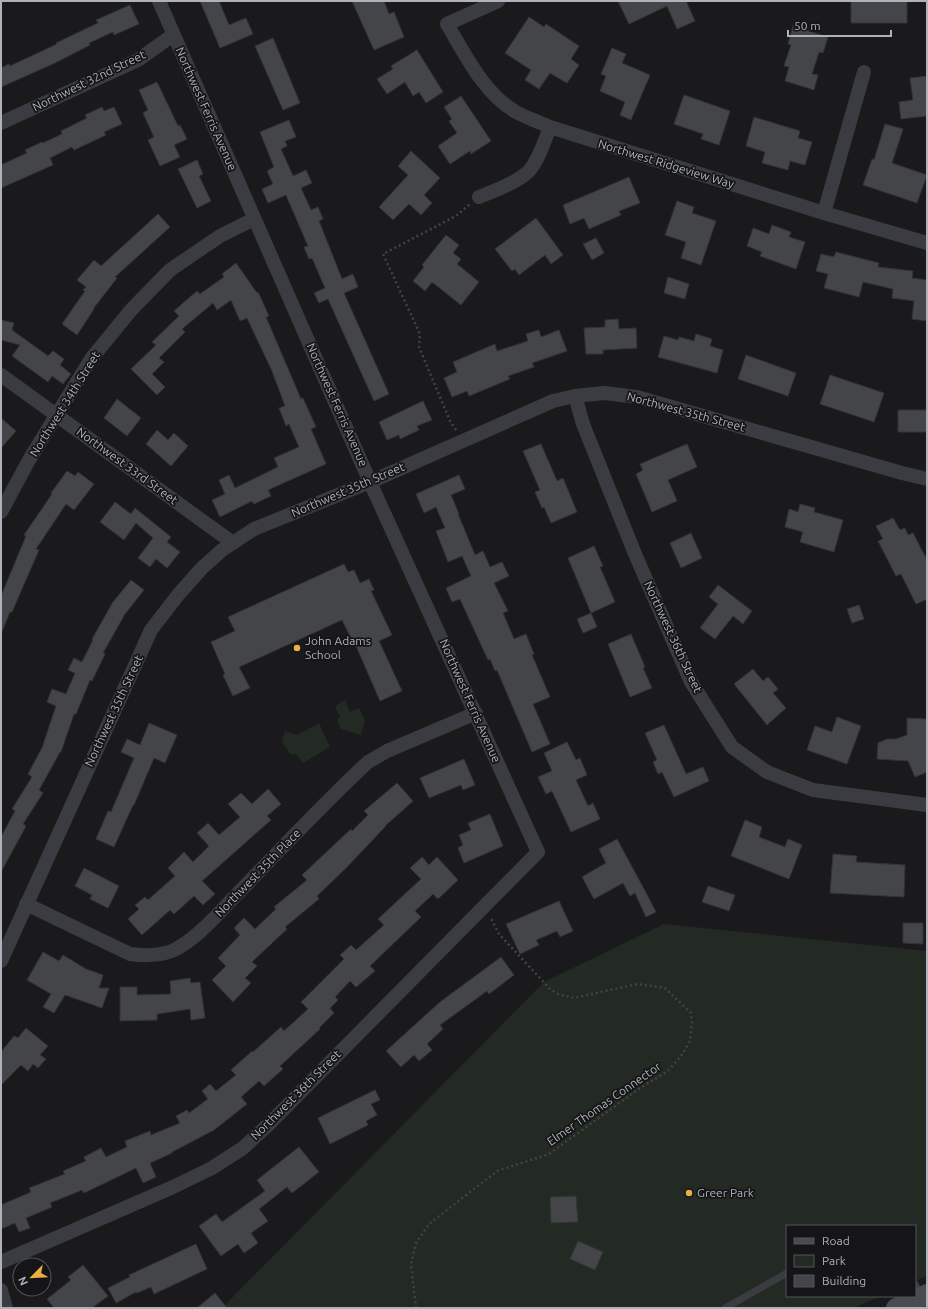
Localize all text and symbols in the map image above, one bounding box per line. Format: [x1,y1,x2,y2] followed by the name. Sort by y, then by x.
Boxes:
[788,12,891,38] scale bar
[794,19,821,32] text: 50 m
[173,45,240,172] street label: Northwest Ferris Avenue
[30,47,148,114] street label: Northwest 32nd Street
[597,137,736,190] street label: Northwest Ridgeview Way
[304,341,371,468] street label: Northwest Ferris Avenue
[27,348,102,459] street label: Northwest 34th Street
[626,389,747,434] street label: Northwest 35th Street
[74,425,181,507] street label: Northwest 33rd Street
[289,460,407,519] street label: Northwest 35th Street
[642,579,705,695] street label: Northwest 36th Street
[305,634,371,661] place label: John Adams School
[437,637,504,764] street label: Northwest Ferris Avenue
[292,643,302,653] marker: John Adams School
[82,653,145,769] street label: Northwest 35th Street
[212,826,303,919] street label: Northwest 35th Place
[248,1047,343,1142] street label: Northwest 36th Street
[544,1059,663,1148] street label: Elmer Thomas Connector
[697,1186,754,1199] place label: Greer Park
[684,1188,694,1198] marker: Greer Park
[786,1225,916,1297] legend
[822,1234,850,1247] text: Road
[822,1254,846,1267] text: Park
[12,1257,52,1297] north arrow
[822,1274,866,1287] text: Building
[16,1275,30,1287] text: N

